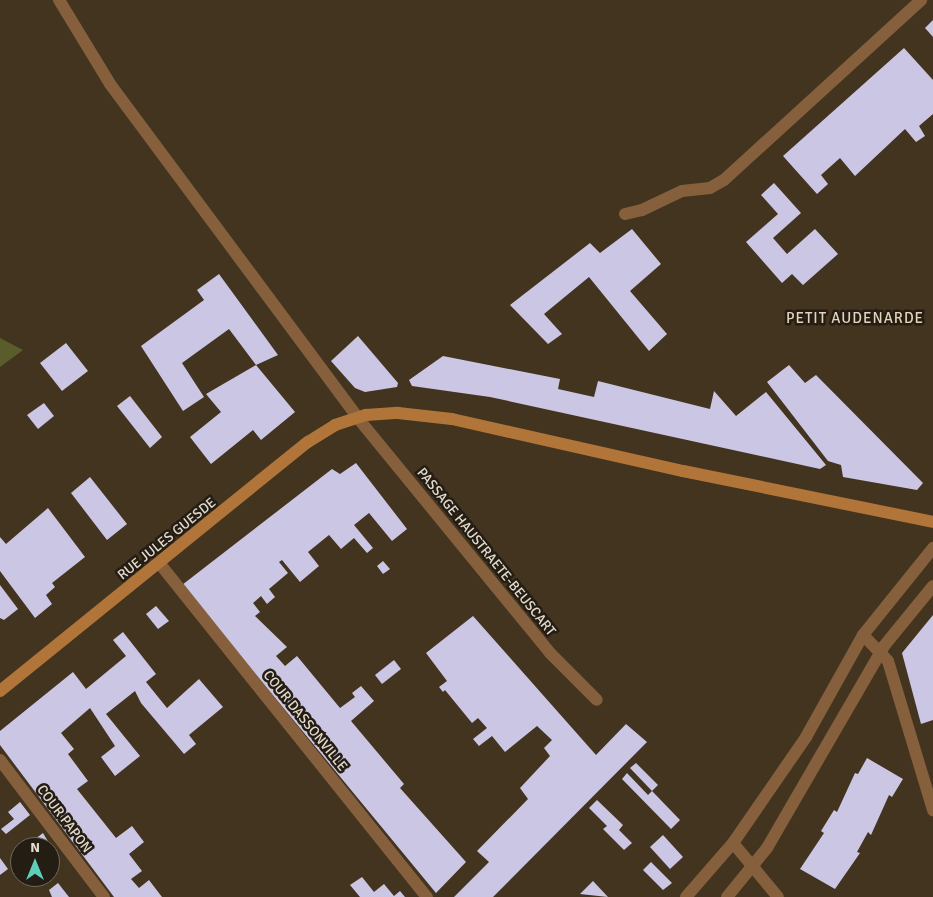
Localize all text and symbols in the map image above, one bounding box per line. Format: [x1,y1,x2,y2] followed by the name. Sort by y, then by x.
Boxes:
[784,310,926,328] district label: PETIT AUDENARDE
[413,465,559,639] street label: PASSAGE HAUSTRAETE-BEUSCART
[115,494,219,584] street label: RUE JULES GUESDE
[259,667,351,775] street label: COUR DASSONVILLE
[33,782,95,856] street label: COUR PAPON
[10,837,60,887] north arrow

